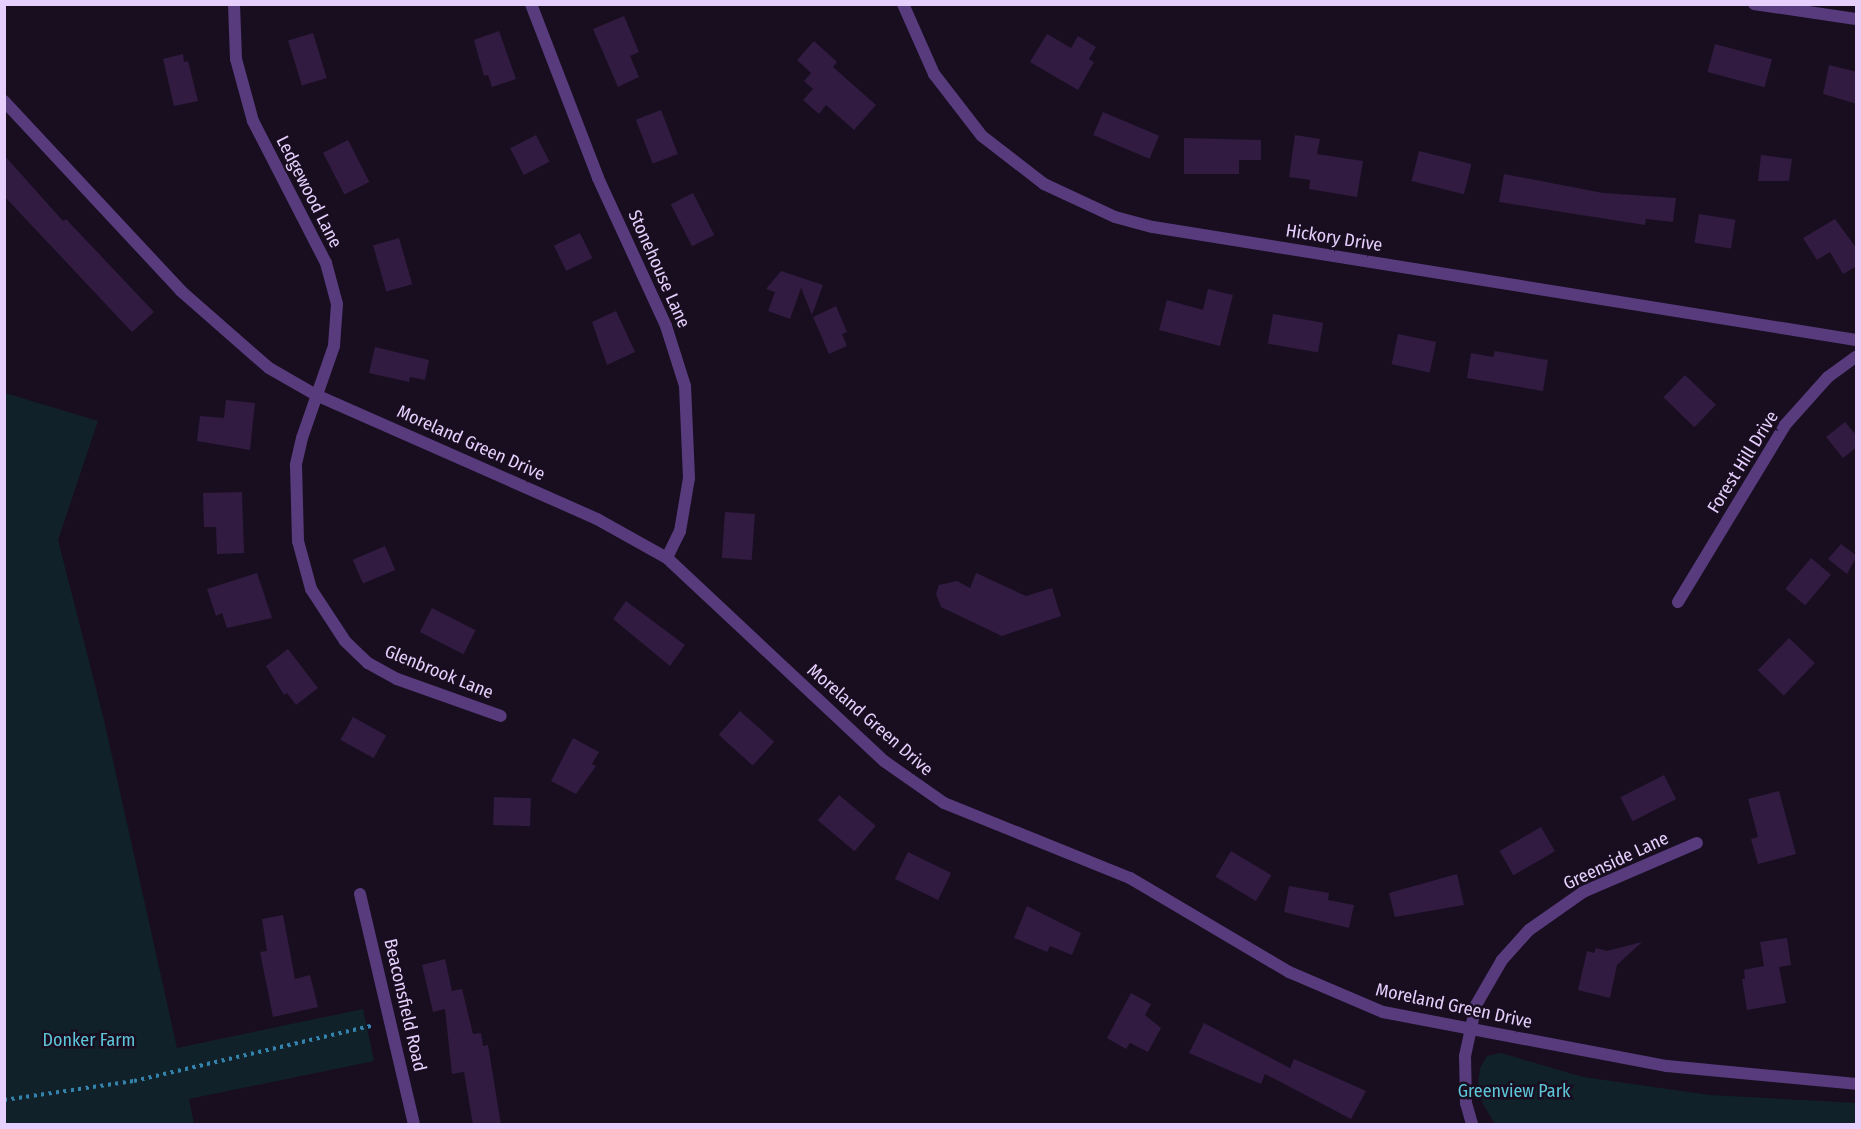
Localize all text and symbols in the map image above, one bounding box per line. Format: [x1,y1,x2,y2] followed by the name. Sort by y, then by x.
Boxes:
[271,132,347,252] street label: Ledgewood Lane
[623,207,695,331] street label: Stonehouse Lane
[1284,220,1384,256] street label: Hickory Drive
[394,401,548,485] street label: Moreland Green Drive
[1703,407,1783,517] street label: Forest Hill Drive
[381,640,497,704] street label: Glenbrook Lane
[803,660,937,780] street label: Moreland Green Drive
[1560,827,1672,895] street label: Greenside Lane
[379,937,431,1073] street label: Beaconsfield Road
[1374,979,1534,1033] street label: Moreland Green Drive
[43,1029,135,1051] park label: Donker Farm
[1458,1080,1570,1102] park label: Greenview Park

